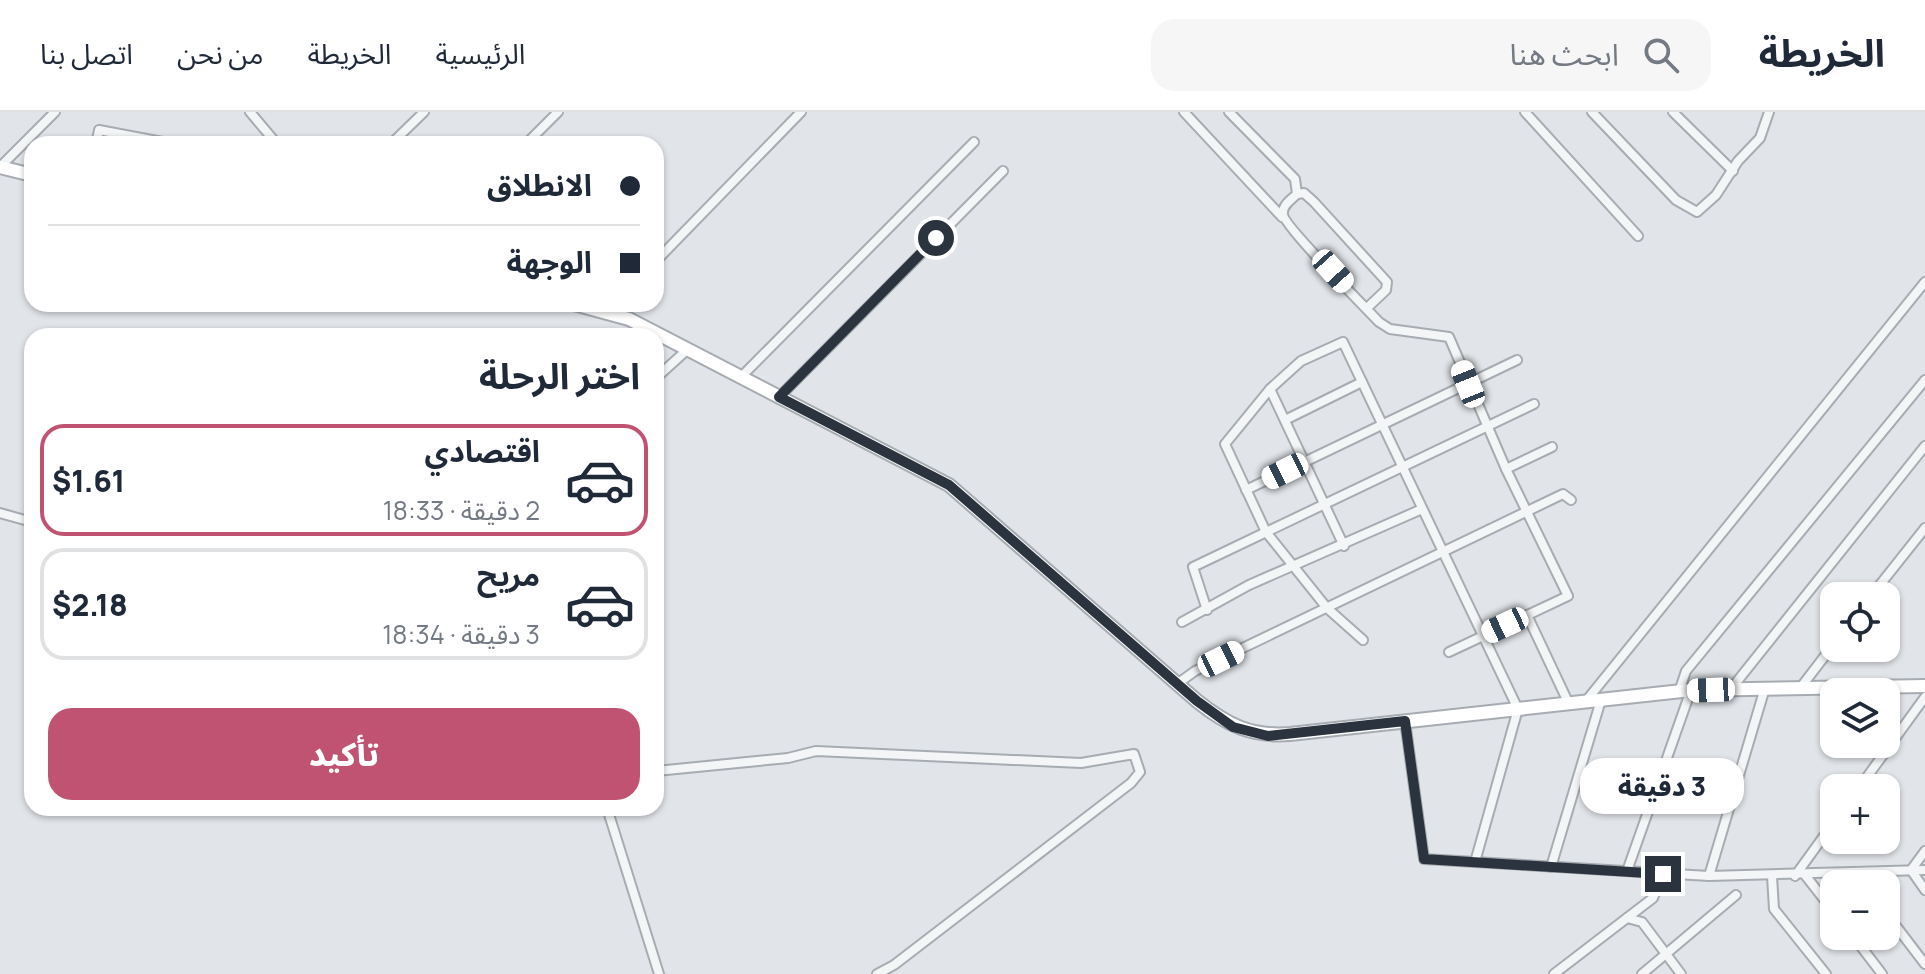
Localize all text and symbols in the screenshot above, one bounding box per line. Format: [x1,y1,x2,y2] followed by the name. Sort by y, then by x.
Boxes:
[1151,19,1711,91] search box
[1759,26,1885,78] text: الخريطة
[1509,33,1619,74] text: ابحث هنا
[1639,33,1683,77] icon: search
[40,34,133,72] text: اتصل بنا
[177,34,264,72] text: من نحن
[308,34,391,72] text: الخريطة
[435,34,525,72] text: الرئيسية
[487,164,592,205] text: الانطلاق
[918,220,954,256] route start
[507,241,592,282] text: الوجهة
[1308,245,1358,297] car
[479,351,640,400] text: اختر الرحلة
[1448,357,1488,411] car
[425,430,540,471] text: اقتصادي
[564,444,636,516] icon: car
[1258,450,1312,492] car
[52,460,125,501] text: $1.61
[383,492,540,528] text: 2 دقيقة · 18:33
[477,554,540,595] text: مريح
[564,568,636,640] icon: car
[1820,582,1900,950] map controls
[1820,582,1900,662] button: locate
[52,584,128,625] text: $2.18
[1478,604,1532,646] car
[382,616,540,652] text: 3 دقيقة · 18:34
[1194,638,1248,680] car
[1687,677,1735,703] car
[1820,678,1900,758] button: layers
[48,708,640,800] button: تأكيد
[1581,758,1745,814] callout: 3 دقيقة
[1618,768,1706,804] text: 3 دقيقة
[1820,774,1900,854] button: +
[1645,856,1681,892] route end
[1820,870,1900,950] button: −

